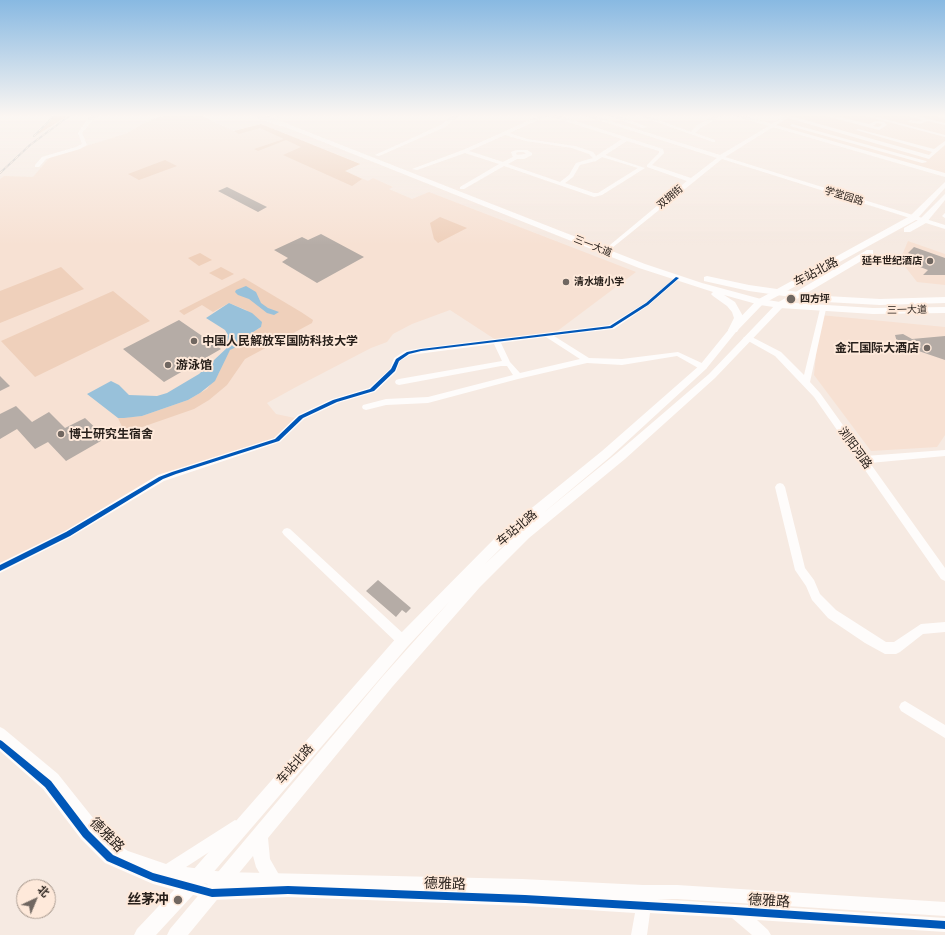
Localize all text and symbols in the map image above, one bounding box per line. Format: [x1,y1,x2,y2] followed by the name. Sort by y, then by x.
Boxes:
[655,183,685,211] street label: 双拥街
[823,184,865,208] street label: 学堂园路
[572,233,614,259] street label: 三一大道
[791,254,841,290] street label: 车站北路
[862,255,922,267] place label: 延年世纪酒店
[925,256,935,266] marker: 延年世纪酒店
[574,276,624,288] place label: 清水塘小学
[561,277,571,287] marker: 清水塘小学
[785,293,797,305] marker: 四方坪
[800,293,830,305] place label: 四方坪
[887,304,927,316] street label: 三一大道
[202,334,358,348] place label: 中国人民解放军国防科技大学
[189,336,199,346] marker: 中国人民解放军国防科技大学
[835,341,919,355] place label: 金汇国际大酒店
[922,343,932,353] marker: 金汇国际大酒店
[176,358,212,372] place label: 游泳馆
[163,360,173,370] marker: 游泳馆
[835,424,875,472] street label: 浏阳河路
[69,427,153,441] place label: 博士研究生宿舍
[56,429,66,439] marker: 博士研究生宿舍
[494,507,540,549] street label: 车站北路
[274,741,316,787] street label: 车站北路
[86,814,128,856] street label: 德雅路
[424,875,466,893] street label: 德雅路
[16,879,56,919] north arrow
[35,882,53,900] text: 北
[747,891,791,911] street label: 德雅路
[127,892,169,908] place label: 丝茅冲
[172,894,184,906] marker: 丝茅冲

